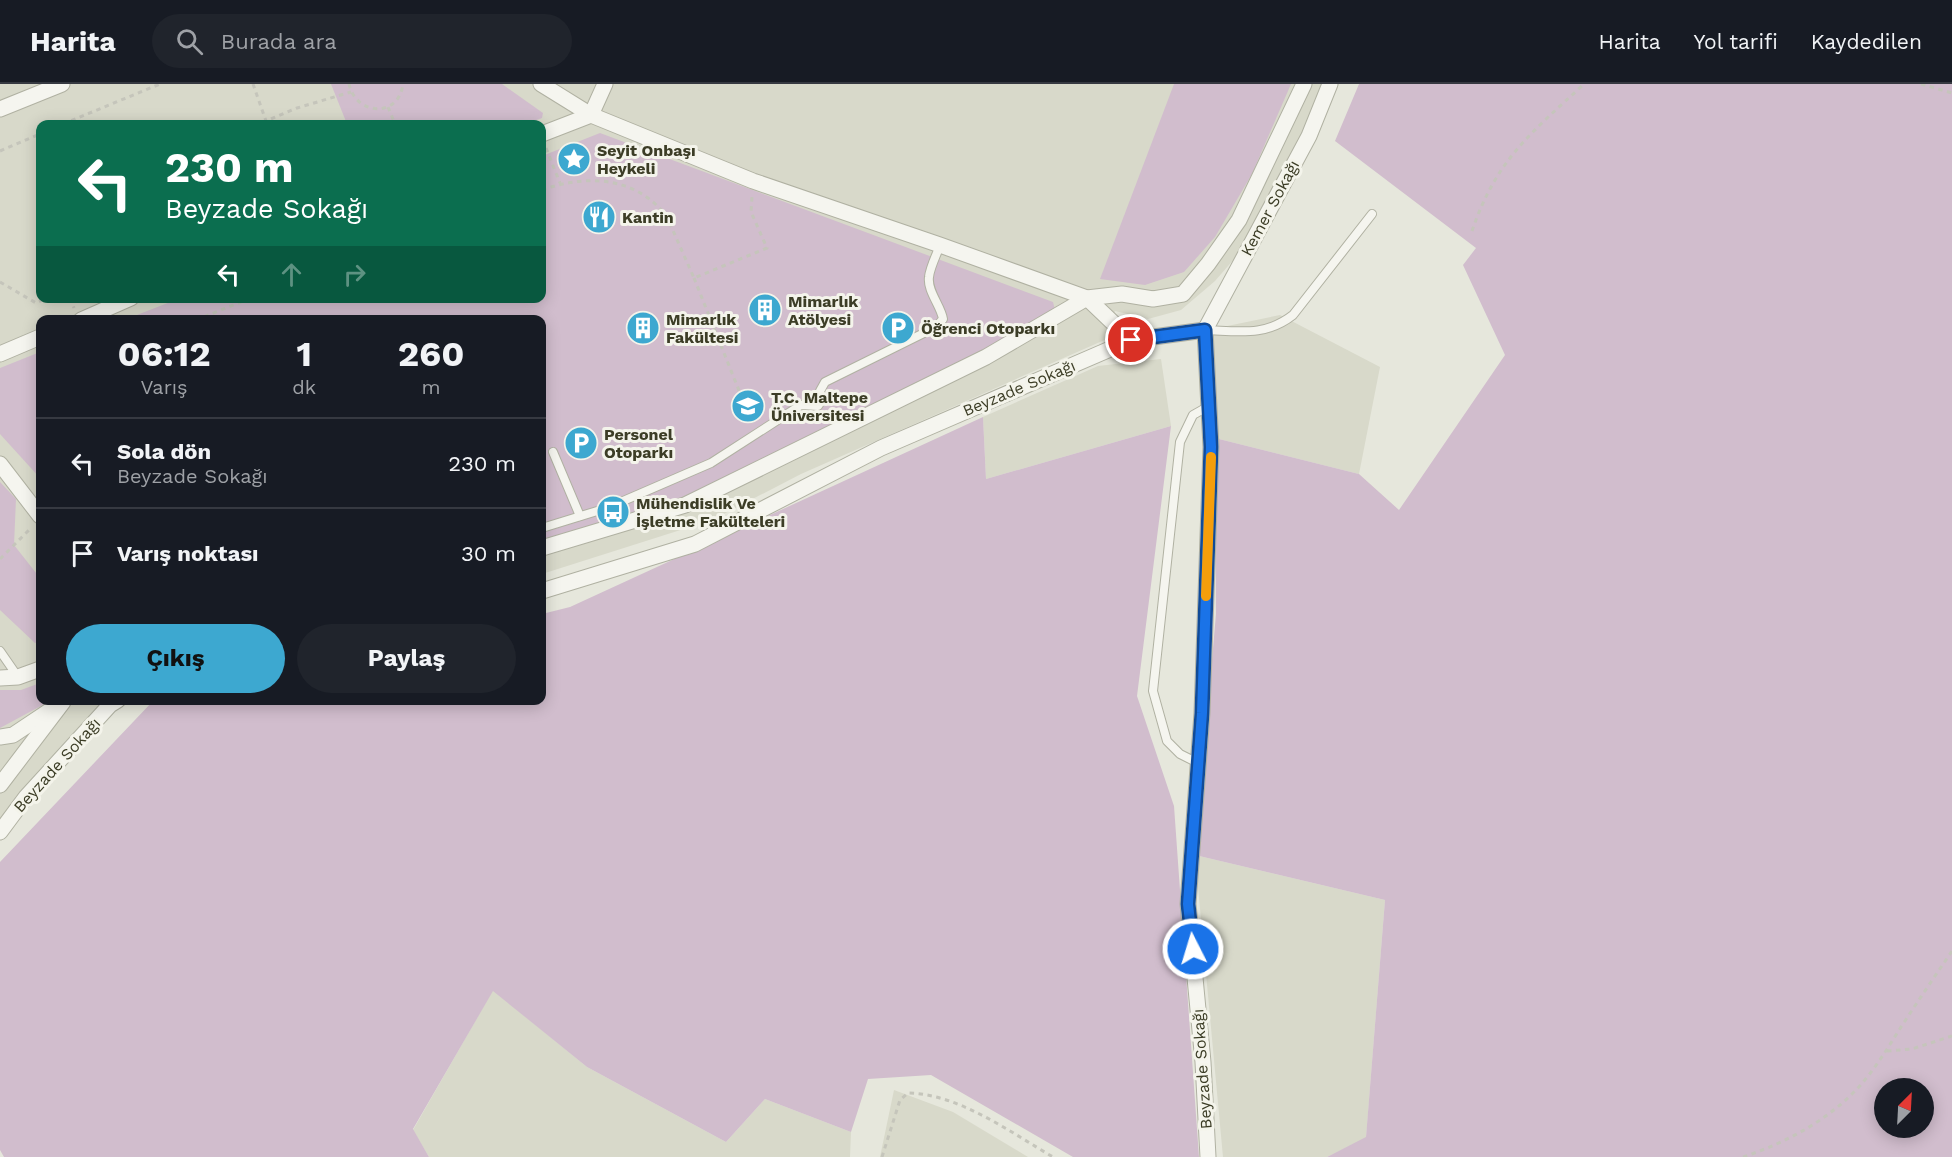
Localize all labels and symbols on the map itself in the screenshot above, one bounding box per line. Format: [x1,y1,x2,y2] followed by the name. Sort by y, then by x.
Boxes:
[556,141,592,177] place icon: Seyit Onbaşı Heykeli
[597,141,696,178] place label: Seyit Onbaşı Heykeli
[1237,157,1303,259] street label: Kemer Sokağı
[581,199,617,235] restaurant icon: Kantin
[622,208,674,227] place label: Kantin
[747,292,783,328] building icon: Mimarlık Atölyesi
[788,292,858,329] place label: Mimarlık Atölyesi
[625,310,661,346] building icon: Mimarlık Fakültesi
[666,310,739,347] place label: Mimarlık Fakültesi
[880,310,916,346] parking icon: Öğrenci Otoparkı
[1105,314,1156,365] pin
[921,319,1055,338] place label: Öğrenci Otoparkı
[960,356,1078,420] street label: Beyzade Sokağı
[730,388,766,424] school or university icon: T.C. Maltepe Üniversitesi
[771,388,868,425] place label: T.C. Maltepe Üniversitesi
[563,425,599,461] parking icon: Personel Otoparkı
[604,425,674,462] place label: Personel Otoparkı
[595,494,631,530] bus stop icon: Mühendislik Ve İşletme Fakülteleri
[636,494,785,531] place label: Mühendislik Ve İşletme Fakülteleri
[10,714,104,816] street label: Beyzade Sokağı
[1161,917,1225,981] position arrow
[1188,1008,1216,1130] street label: Beyzade Sokağı
[1874,1078,1934,1138] north arrow

